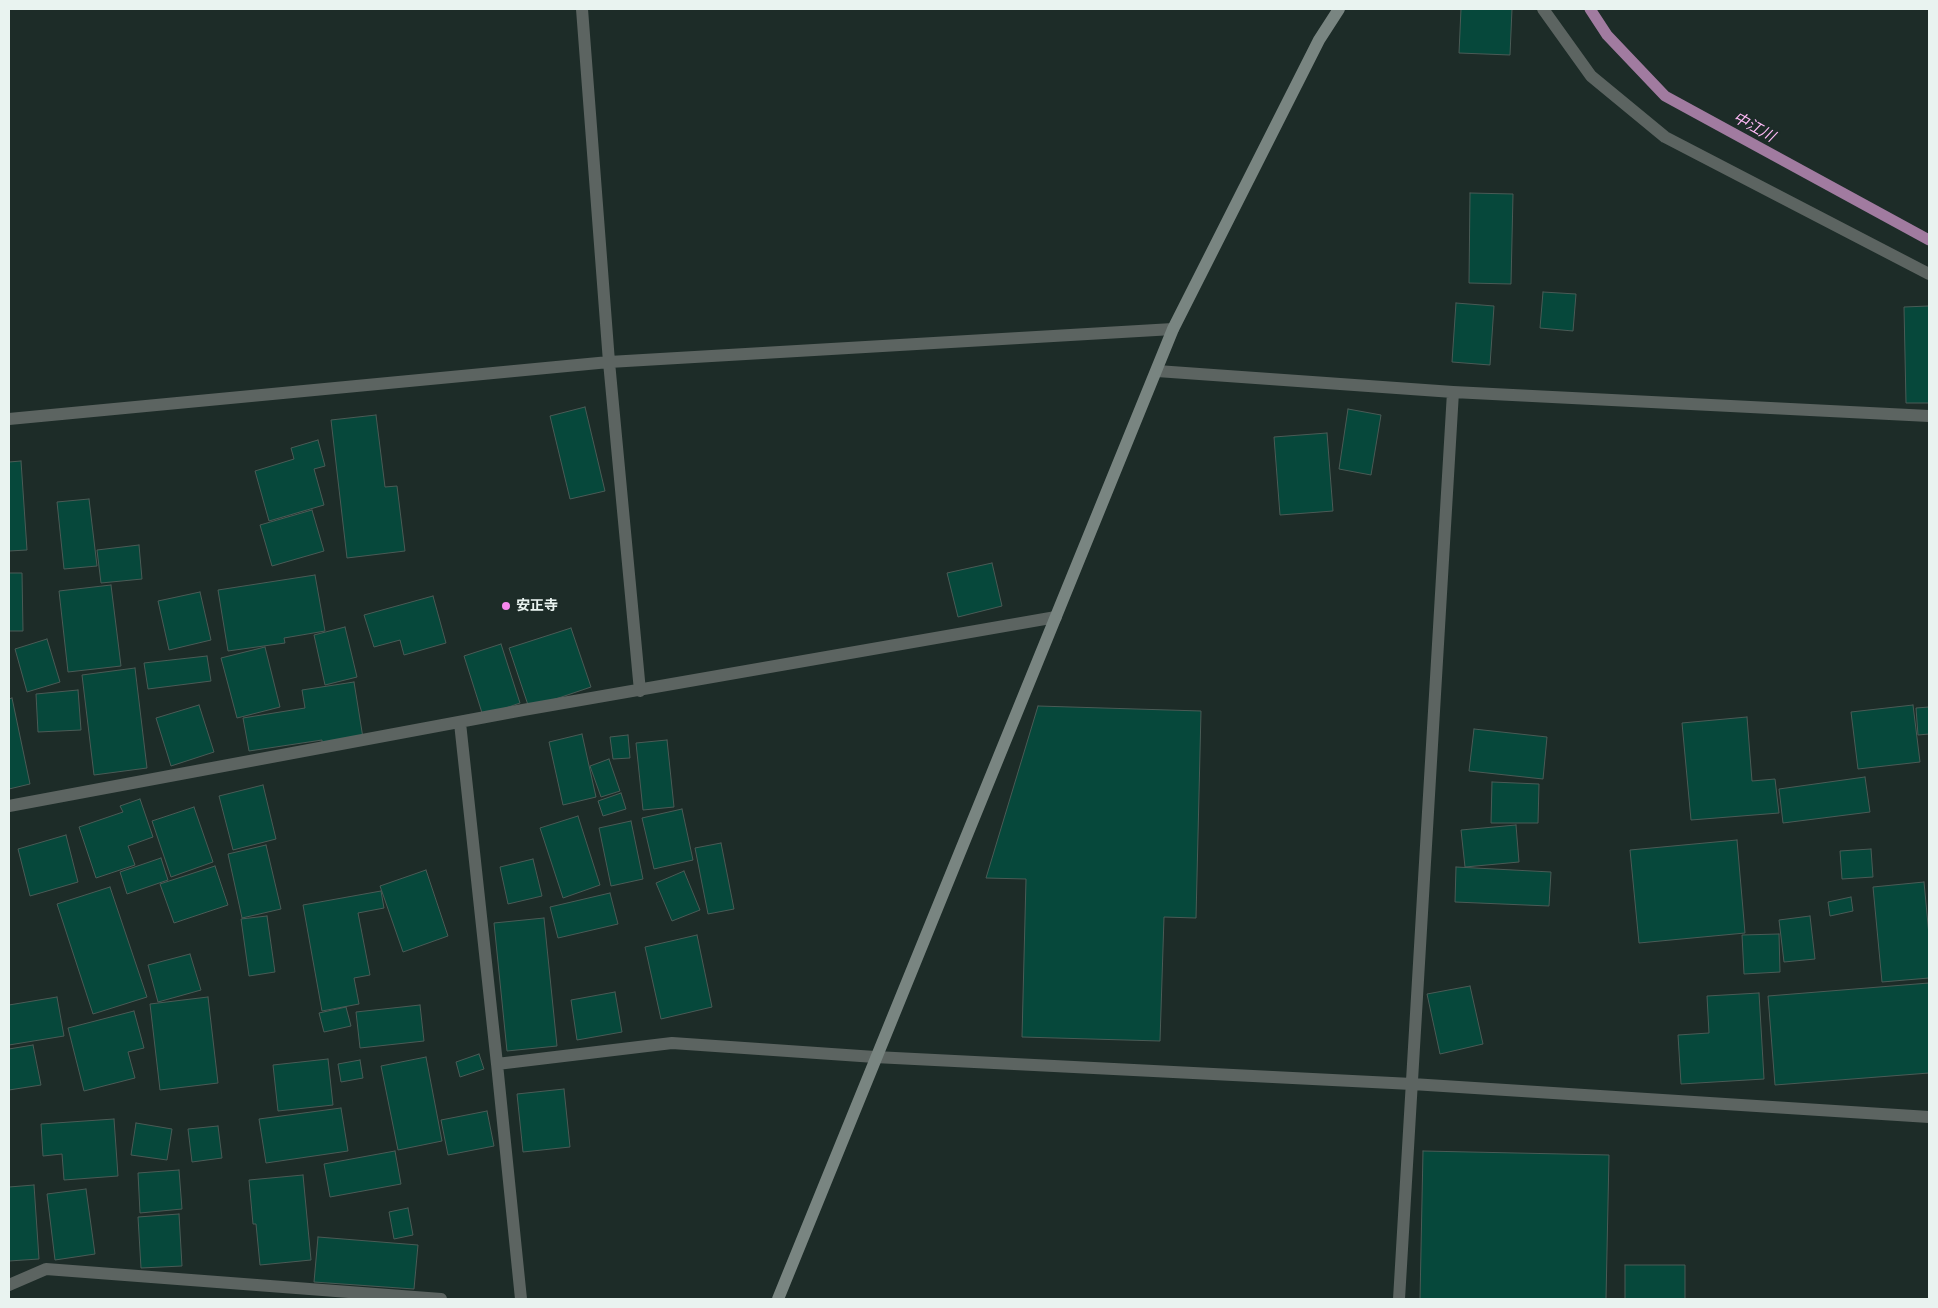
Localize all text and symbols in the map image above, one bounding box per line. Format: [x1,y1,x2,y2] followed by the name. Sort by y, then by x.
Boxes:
[1730,108,1778,146] water label: 中江川
[516,598,558,614] place label: 安正寺
[500,600,512,612] marker: 安正寺

